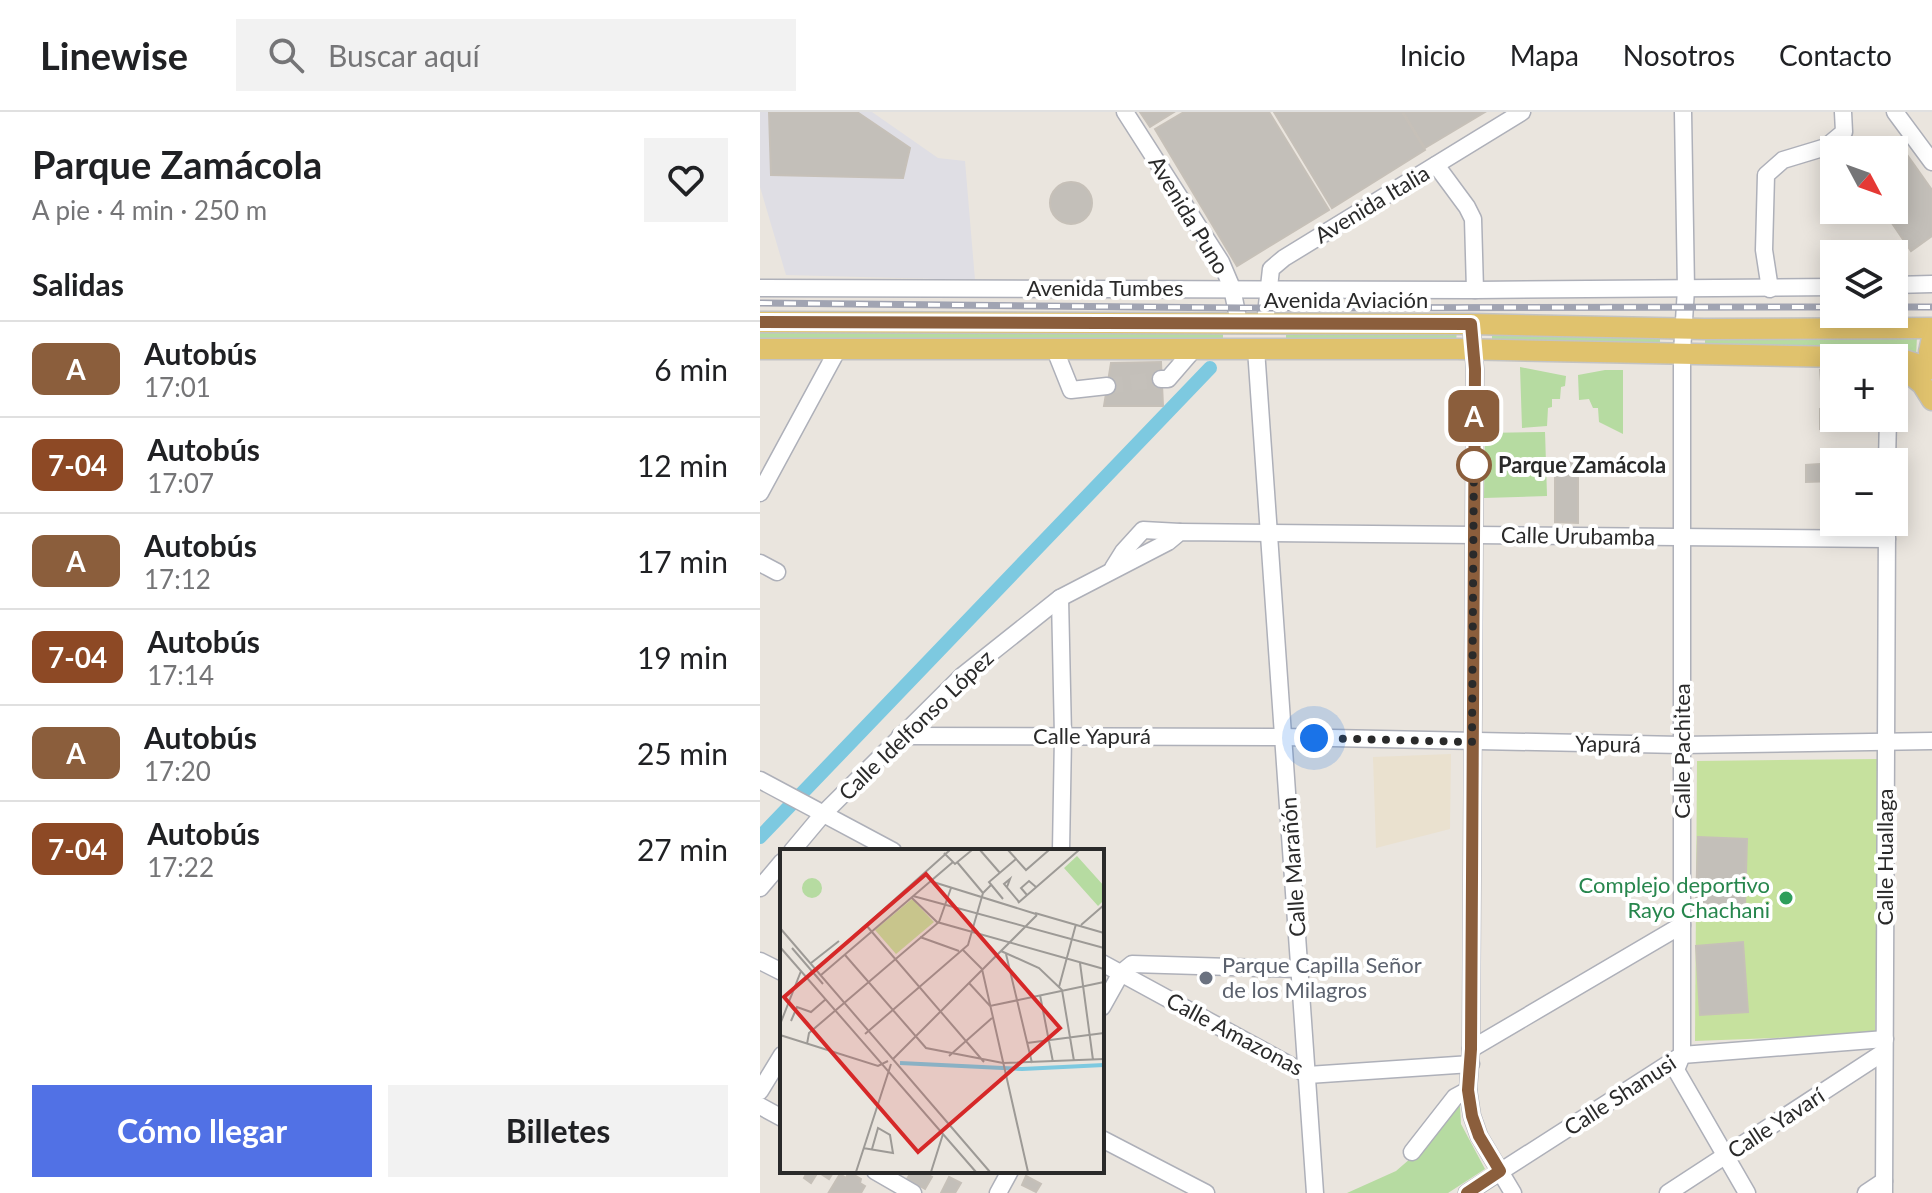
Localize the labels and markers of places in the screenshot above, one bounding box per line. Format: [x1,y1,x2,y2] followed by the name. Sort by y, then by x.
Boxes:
[1457,448,1491,482] marker: Parque Zamácola
[1498,451,1666,478] place label: Parque Zamácola
[1579,871,1770,923] place label: Complejo deportivo Rayo Chachani
[1777,889,1795,907] marker: Complejo deportivo Rayo Chachani
[1222,951,1422,1003] place label: Parque Capilla Señor de los Milagros
[1197,969,1215,987] marker: Parque Capilla Señor de los Milagros

